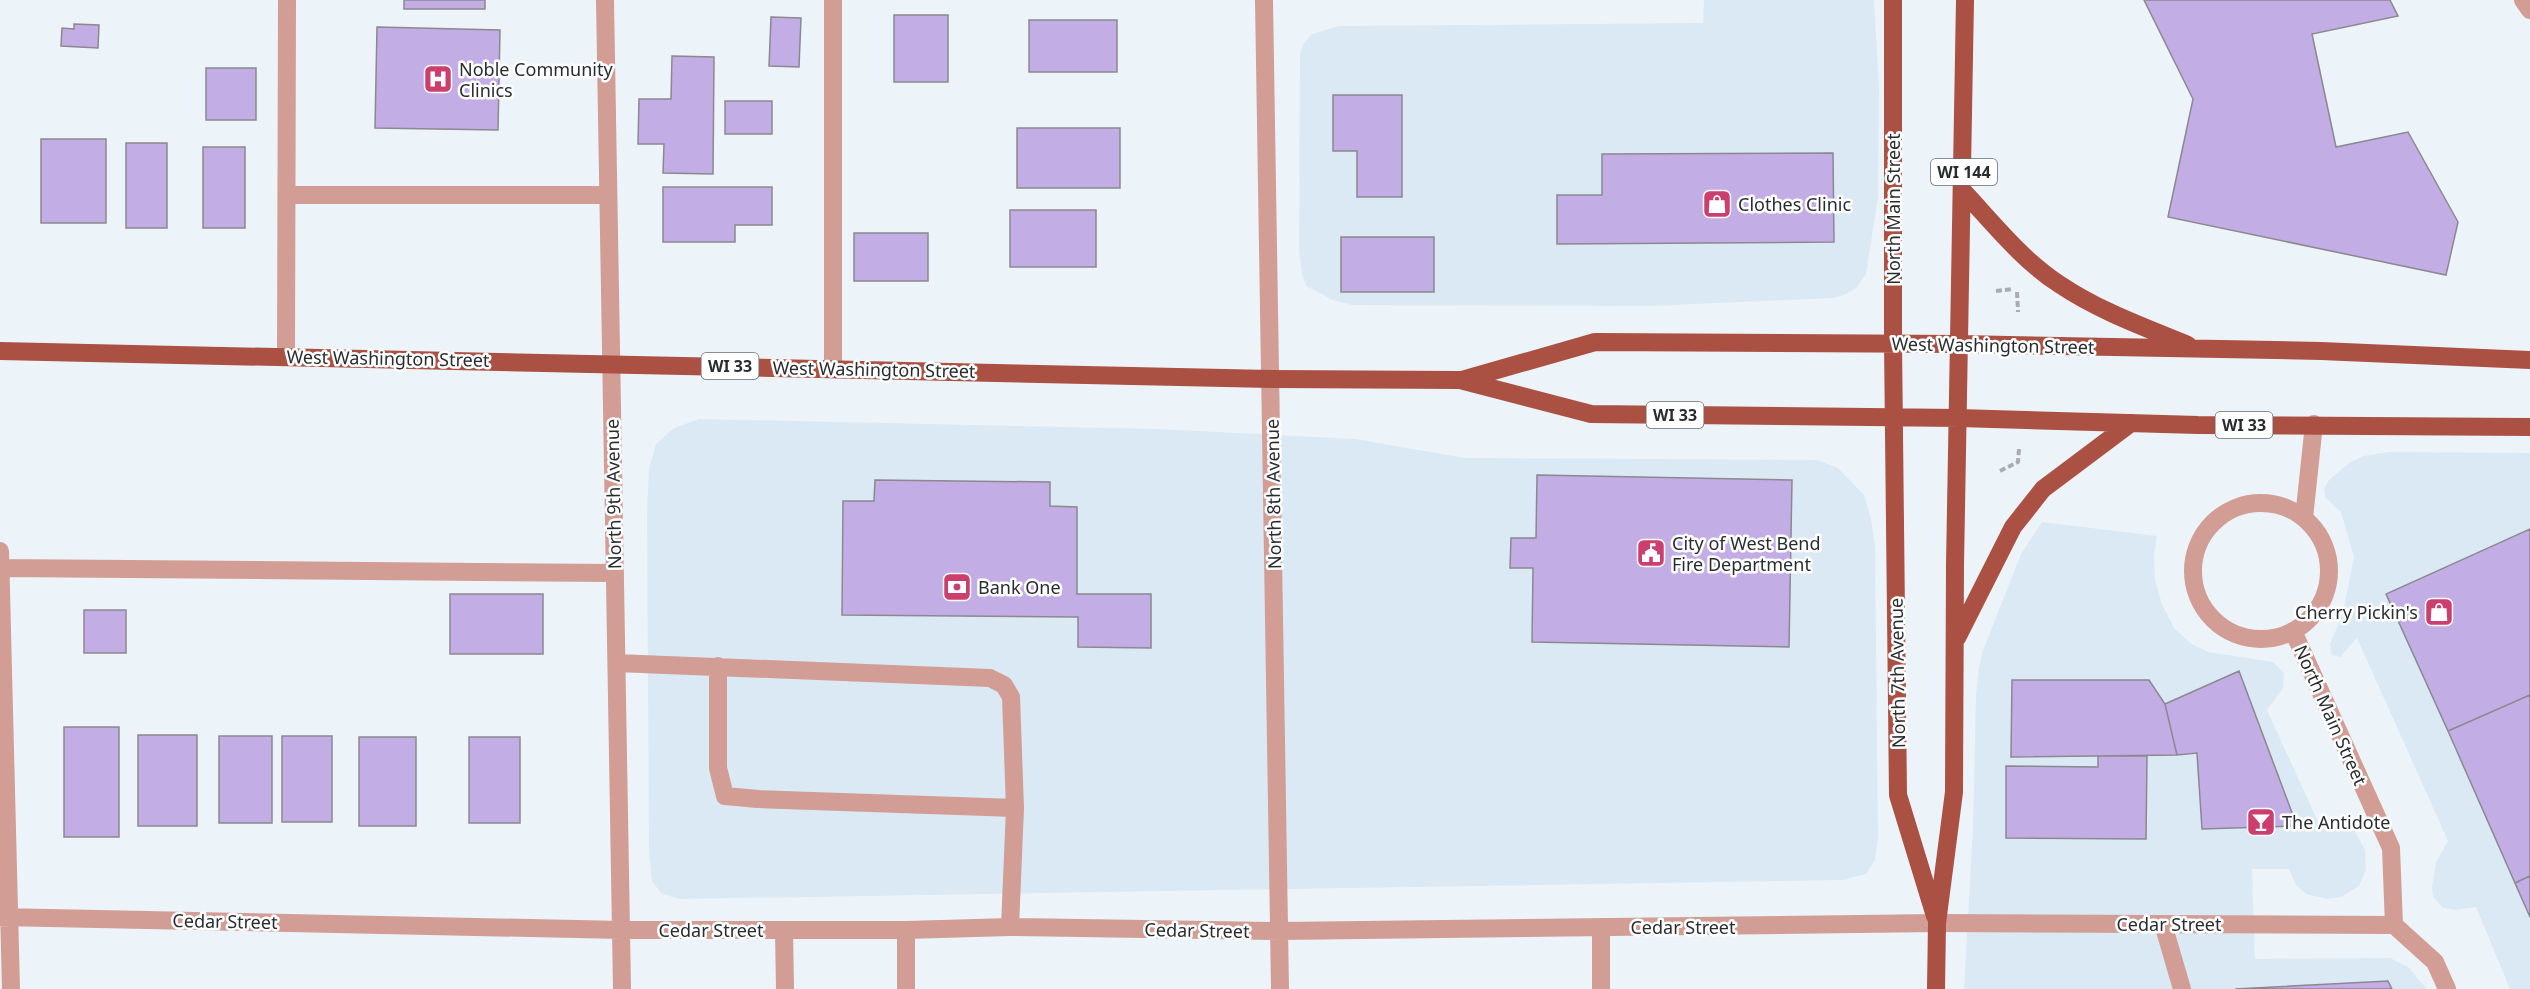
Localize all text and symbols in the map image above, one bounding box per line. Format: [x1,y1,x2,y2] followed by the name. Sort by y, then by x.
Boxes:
[459,57,613,102] place label: Noble Community Clinics
[422,63,454,95] hospital icon: Noble Community Clinics
[1881,133,1905,285] street label: North Main Street
[1931,159,1997,185] road number: WI 144
[1701,188,1733,220] shop icon: Clothes Clinic
[1738,192,1851,216] place label: Clothes Clinic
[1891,331,2095,359] street label: West Washington Street
[286,344,490,372] street label: West Washington Street
[702,353,758,379] road number: WI 33
[772,355,976,383] street label: West Washington Street
[1646,402,1704,428] road number: WI 33
[2216,412,2272,438] road number: WI 33
[600,419,626,569] street label: North 9th Avenue
[1260,419,1286,569] street label: North 8th Avenue
[1672,531,1821,576] place label: City of West Bend Fire Department
[1635,537,1667,569] public building icon: City of West Bend Fire Department
[941,571,973,603] bank icon: Bank One
[978,575,1061,599] place label: Bank One
[2423,596,2455,628] shop icon: Cherry Pickin's
[1884,598,1910,748] street label: North 7th Avenue
[2295,600,2418,624] place label: Cherry Pickin's
[2289,641,2373,790] street label: North Main Street
[2245,806,2277,838] bar icon: The Antidote
[2282,810,2390,834] place label: The Antidote
[172,908,278,934] street label: Cedar Street
[2116,912,2222,936] street label: Cedar Street
[1630,915,1736,939] street label: Cedar Street
[1144,917,1250,943] street label: Cedar Street
[658,918,764,942] street label: Cedar Street

